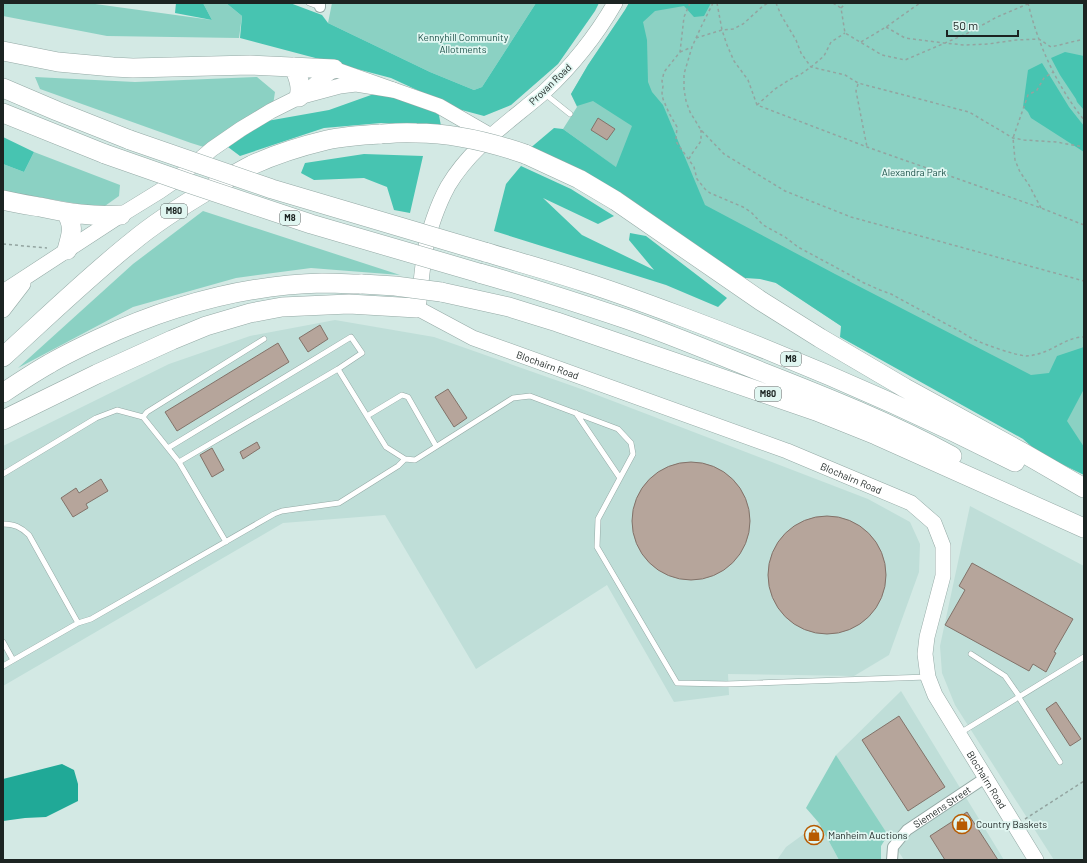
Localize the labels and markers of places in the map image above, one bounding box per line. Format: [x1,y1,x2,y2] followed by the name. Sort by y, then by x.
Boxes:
[951,813,973,835] shop icon: Country Baskets
[976,818,1047,830] place label: Country Baskets
[803,824,825,846] shop icon: Manheim Auctions
[828,829,908,841] place label: Manheim Auctions

